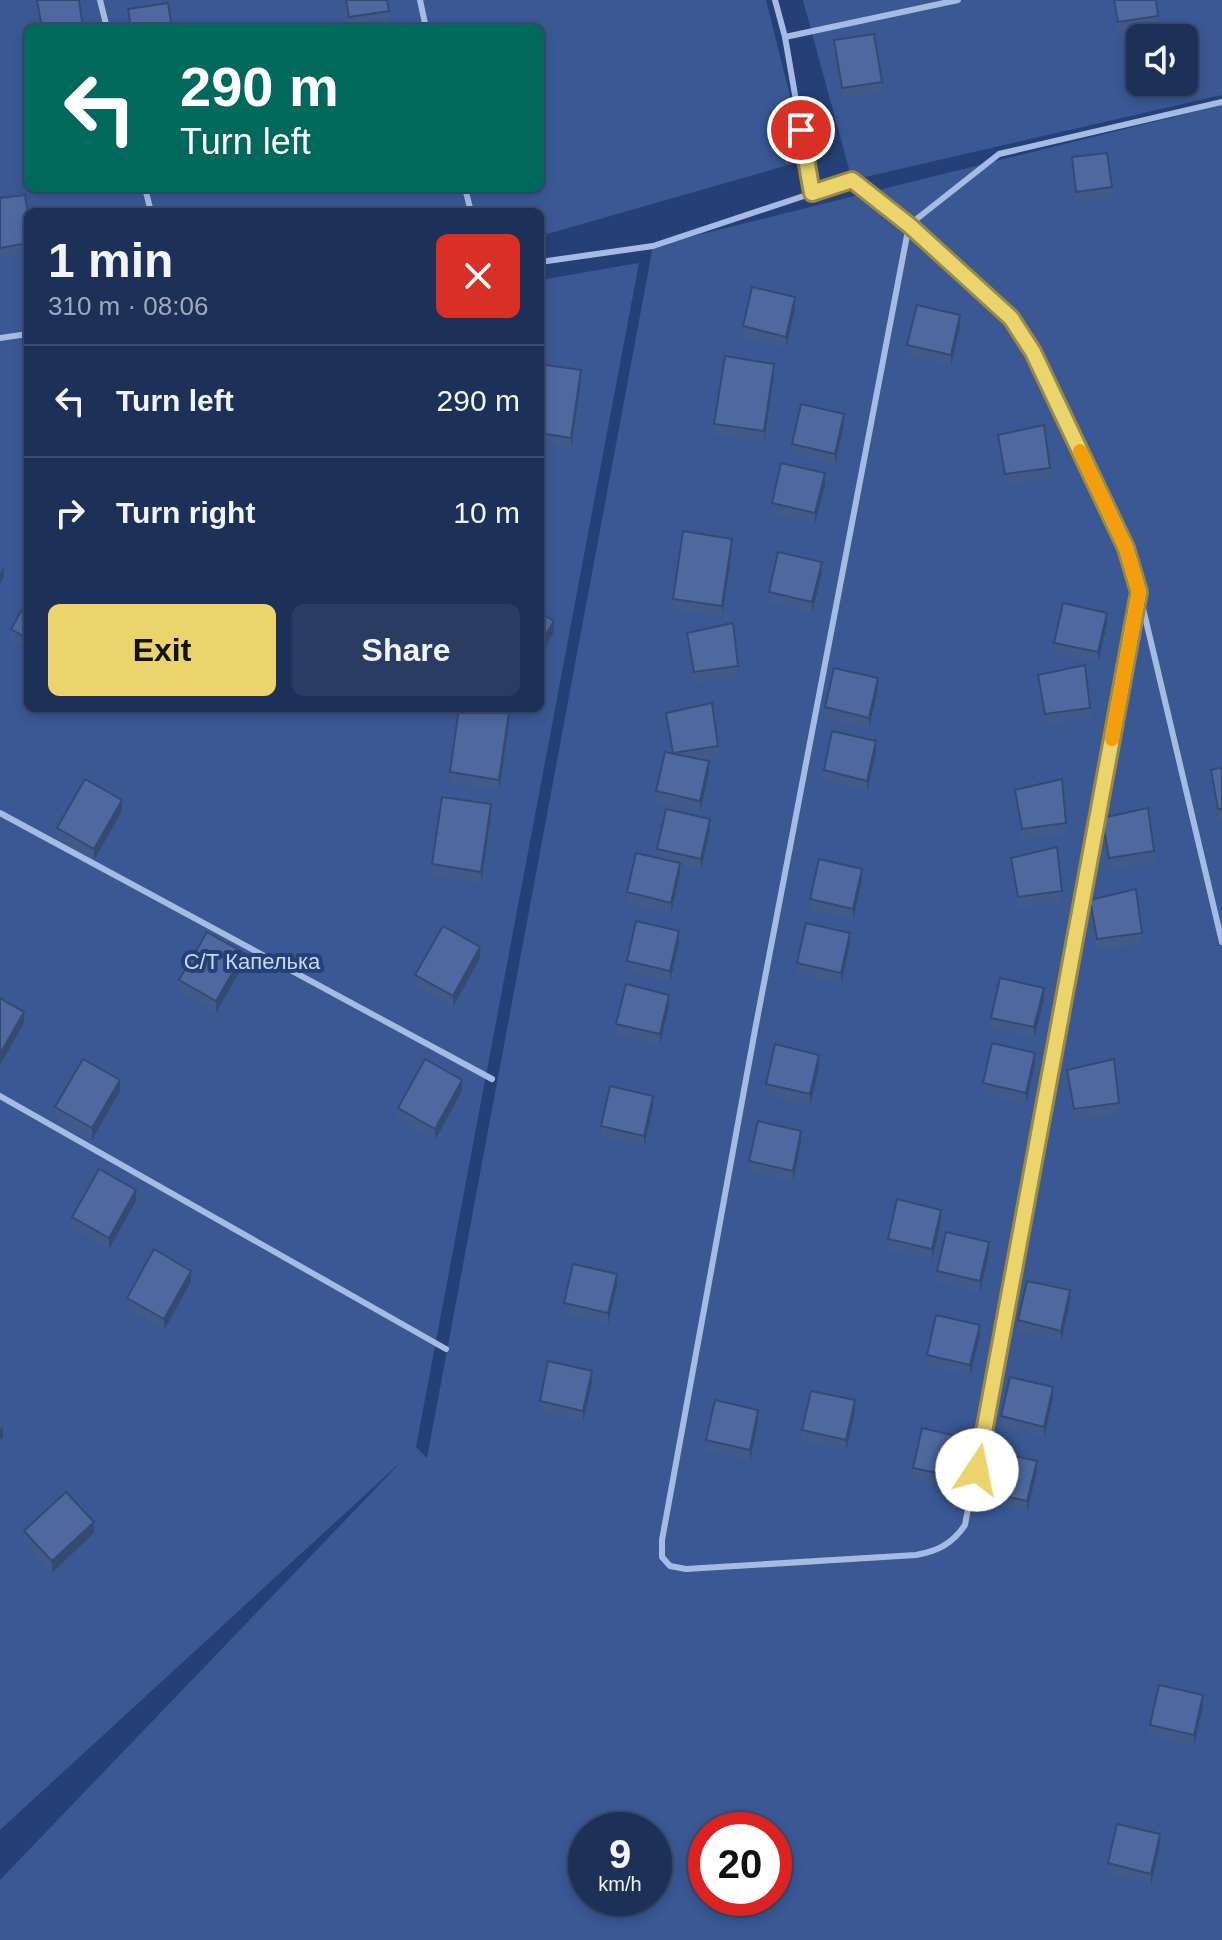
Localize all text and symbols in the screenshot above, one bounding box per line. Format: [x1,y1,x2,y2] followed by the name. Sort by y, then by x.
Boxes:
[1126,24,1198,96] map controls
[1126,24,1198,96] button: sound
[180,55,339,118] text: 290 m
[48,56,152,160] icon: left
[767,96,835,164] pin
[779,108,823,152] icon: arrive
[180,121,311,162] text: Turn left
[48,234,173,287] text: 1 min
[436,234,520,318] button: close
[48,291,208,321] text: 310 m · 08:06
[48,379,92,423] icon: left
[116,384,234,417] text: Turn left
[437,384,520,417] text: 290 m
[48,491,92,535] icon: right
[116,496,255,529] text: Turn right
[453,496,520,529] text: 10 m
[48,604,276,696] button: Exit
[292,604,520,696] button: Share
[184,949,321,974] park label: С/Т Капелька
[935,1428,1019,1512] position arrow
[688,1812,792,1916] speed limit sign: 20
[609,1832,631,1876] text: 9
[598,1873,642,1895] text: km/h

